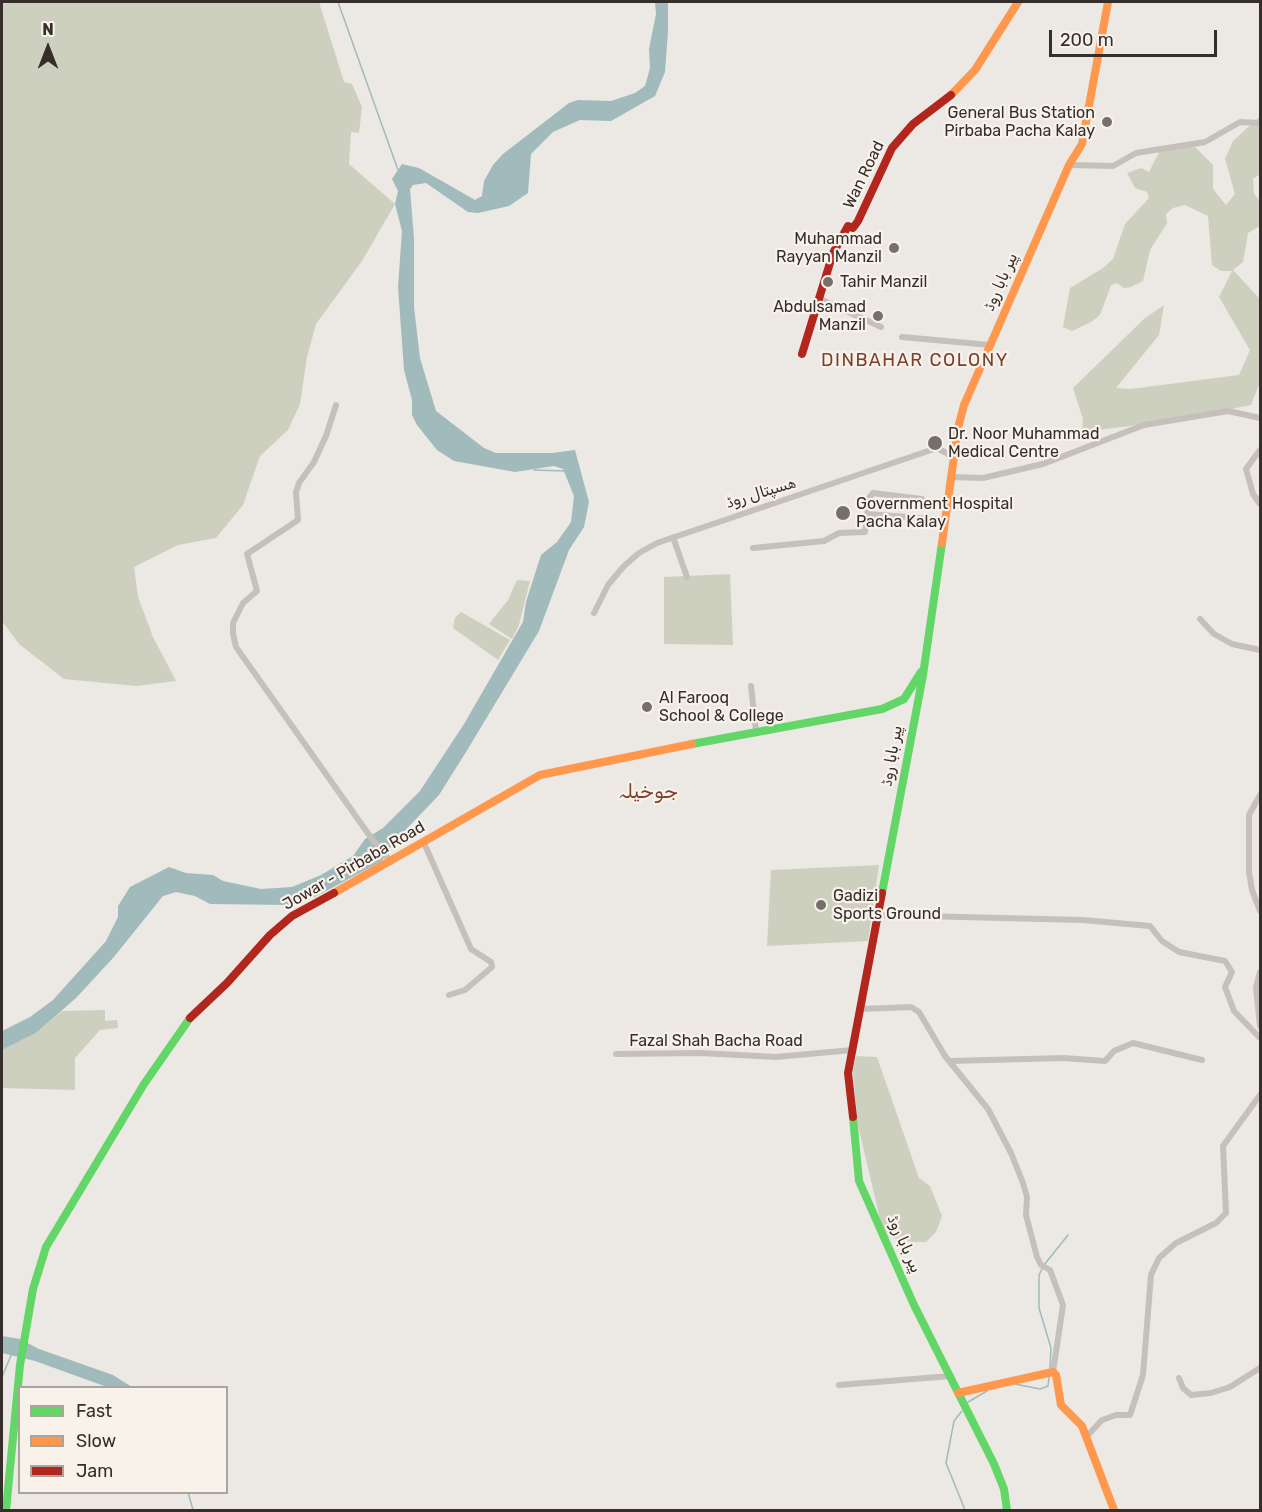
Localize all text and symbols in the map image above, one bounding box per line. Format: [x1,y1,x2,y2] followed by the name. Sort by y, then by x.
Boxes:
[18,18,78,78] north arrow
[1052,18,1220,56] scale bar
[42,20,54,39] text: N
[1060,29,1114,51] text: 200 m
[944,103,1095,141] place label: General Bus Station Pirbaba Pacha Kalay
[1100,115,1114,129] marker: General Bus Station Pirbaba Pacha Kalay
[839,138,889,212] street label: Wan Road
[776,229,882,267] place label: Muhammad Rayyan Manzil
[887,241,901,255] marker: Muhammad Rayyan Manzil
[980,250,1022,314] street label: پیر بابا روڈ
[840,272,927,292] place label: Tahir Manzil
[821,275,835,289] marker: Tahir Manzil
[773,297,866,335] place label: Abdulsamad Manzil
[871,309,885,323] marker: Abdulsamad Manzil
[821,350,1009,372] district label: DINBAHAR COLONY
[948,424,1099,462] place label: Dr. Noor Muhammad Medical Centre
[926,434,944,452] marker: Dr. Noor Muhammad Medical Centre
[724,473,798,513] street label: ھسپتال روڈ
[856,494,1013,532] place label: Government Hospital Pacha Kalay
[834,504,852,522] marker: Government Hospital Pacha Kalay
[659,688,784,726] place label: Al Farooq School & College
[640,700,654,714] marker: Al Farooq School & College
[877,724,907,788] street label: پیر بابا روڈ
[618,780,678,804] district label: جوخیلہ
[280,817,428,915] street label: Jowar - Pirbaba Road
[833,886,941,924] place label: Gadizi Sports Ground
[814,898,828,912] marker: Gadizi Sports Ground
[629,1031,803,1051] street label: Fazal Shah Bacha Road
[883,1212,925,1276] street label: پیر بابا روڈ
[18,1386,228,1494] legend
[76,1400,112,1422] text: Fast
[76,1430,116,1452] text: Slow
[76,1460,113,1482] text: Jam

